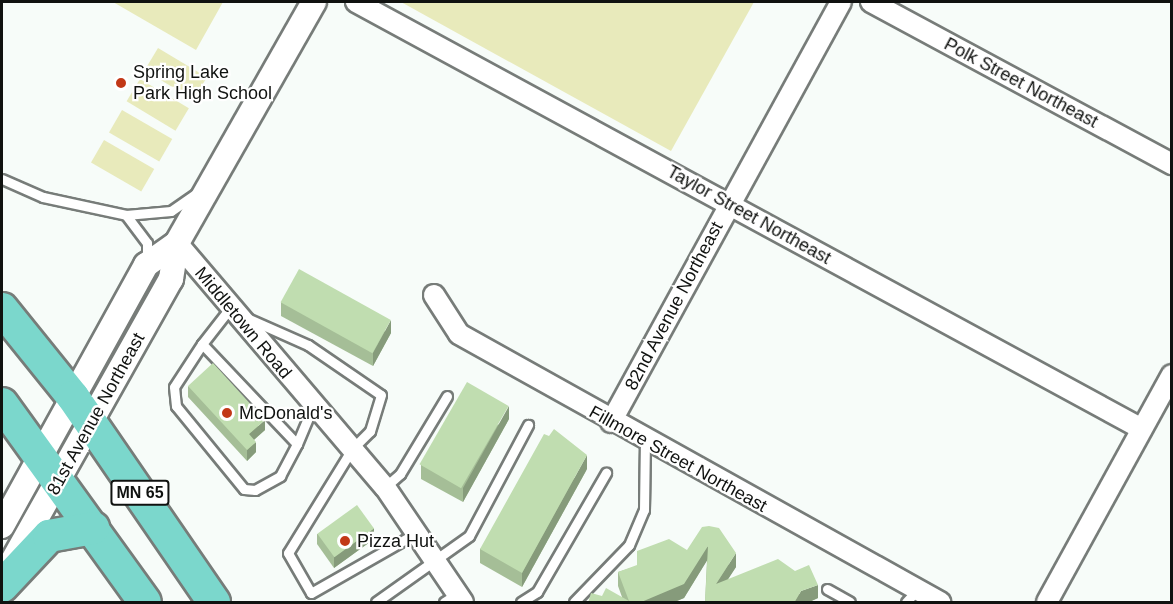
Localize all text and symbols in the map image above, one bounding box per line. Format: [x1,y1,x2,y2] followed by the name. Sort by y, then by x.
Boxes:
[940,33,1102,133] street label: Polk Street Northeast
[133,62,272,104] place label: Spring Lake Park High School
[114,76,128,90] marker: Spring Lake Park High School
[663,161,835,269] street label: Taylor Street Northeast
[620,218,728,394] street label: 82nd Avenue Northeast
[190,263,296,383] street label: Middletown Road
[42,329,150,499] street label: 81st Avenue Northeast
[585,401,771,517] street label: Fillmore Street Northeast
[239,402,332,424] place label: McDonald's
[220,406,234,420] marker: McDonald's
[110,480,170,506] road number: MN 65
[357,530,434,552] place label: Pizza Hut
[338,534,352,548] marker: Pizza Hut

